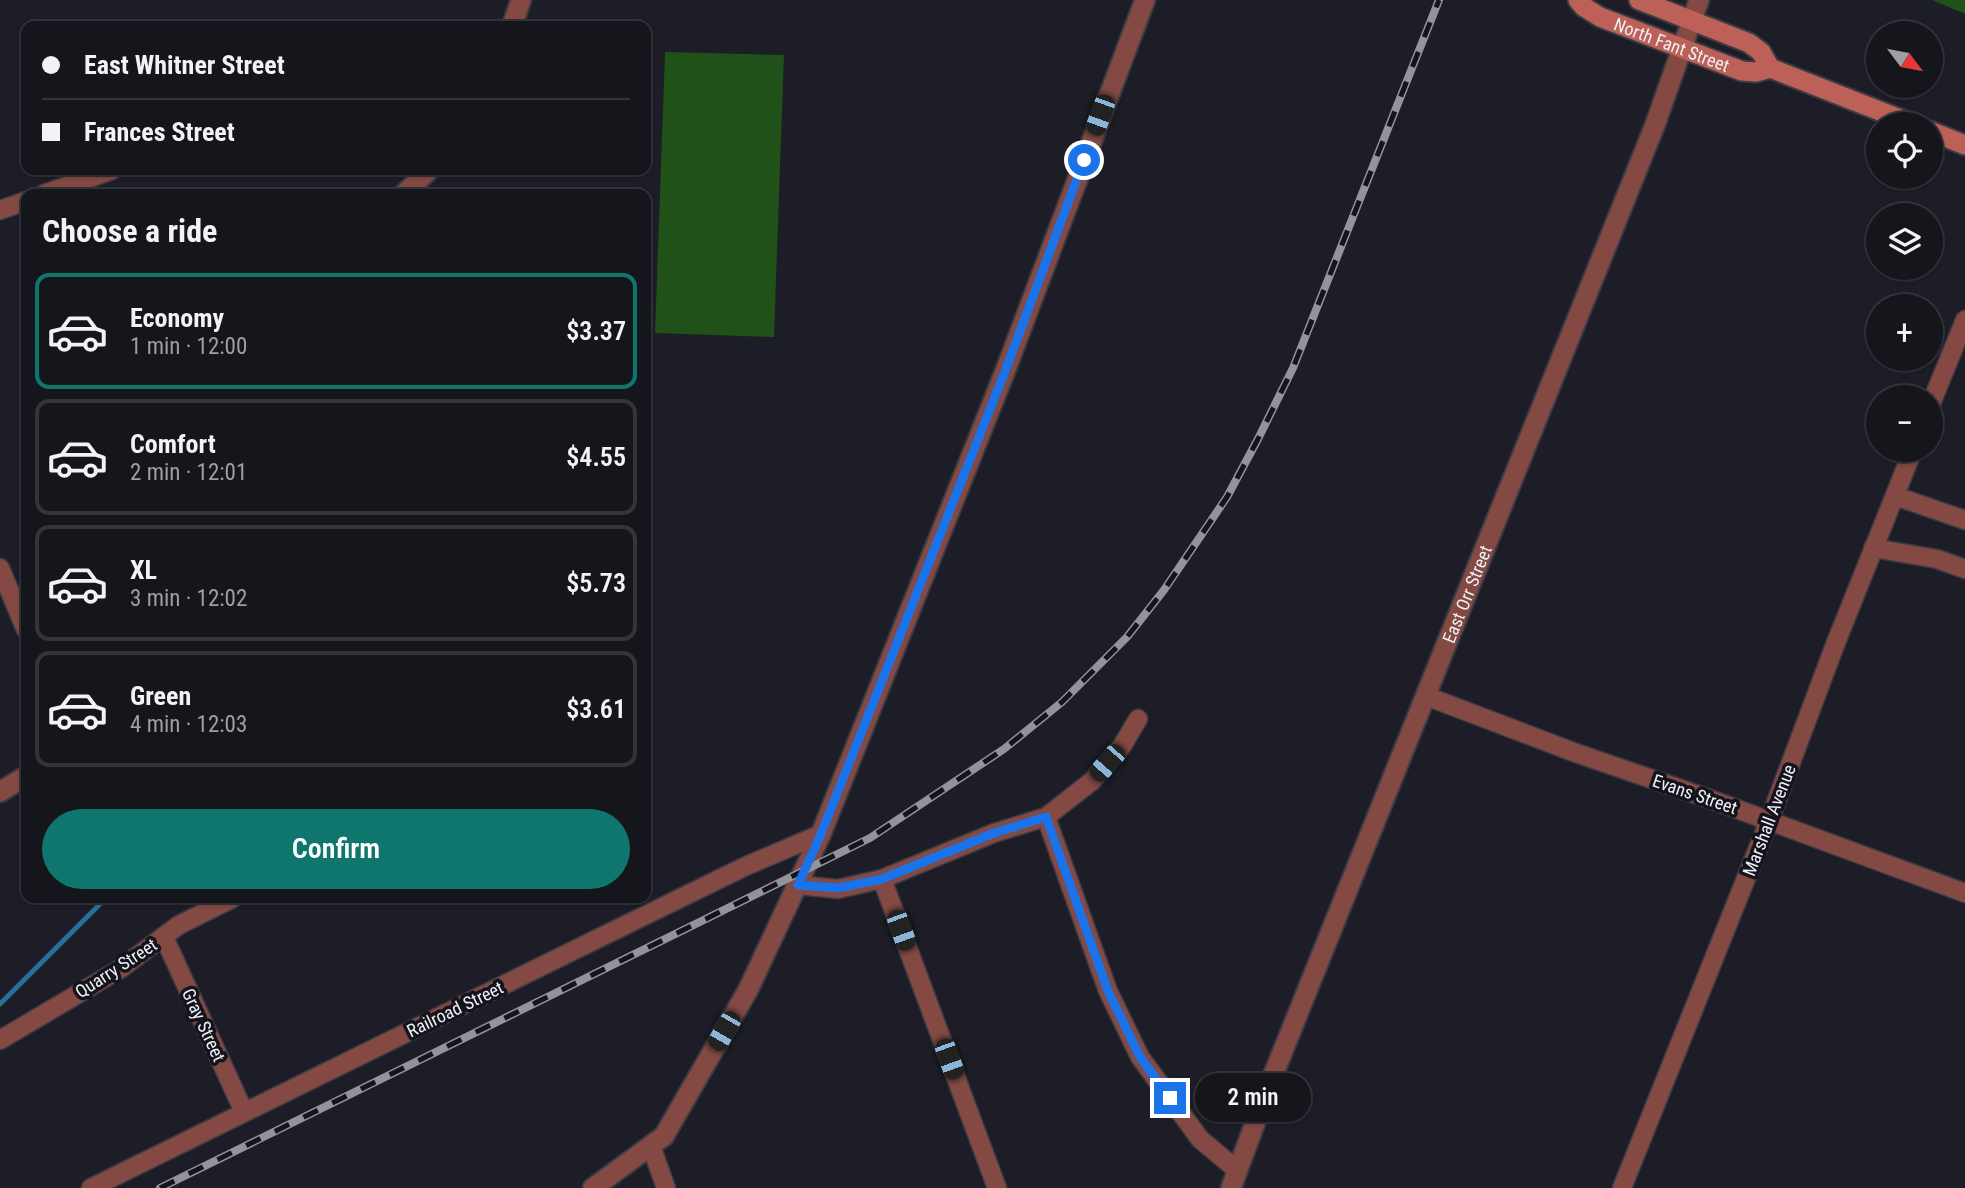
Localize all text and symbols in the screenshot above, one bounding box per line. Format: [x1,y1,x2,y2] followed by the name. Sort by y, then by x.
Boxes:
[1611,13,1732,76] street label: North Fant Street
[1866,21,1942,98] north arrow
[1866,21,1943,462] map controls
[84,50,285,80] text: East Whitner Street
[1083,92,1118,138] car
[1866,112,1943,189] button: locate
[84,117,235,147] text: Frances Street
[1068,144,1100,176] route start
[1866,203,1943,280] button: layers
[42,212,217,250] text: Choose a ride
[1866,294,1943,371] button: +
[46,300,109,363] icon: car
[130,303,224,333] text: Economy
[566,316,626,346] text: $3.37
[130,333,247,360] text: 1 min · 12:00
[1866,385,1943,462] button: −
[46,426,109,489] icon: car
[130,429,216,459] text: Comfort
[566,442,626,472] text: $4.55
[130,459,247,486] text: 2 min · 12:01
[1437,542,1496,646] street label: East Orr Street
[46,552,109,615] icon: car
[130,555,157,585] text: XL
[566,568,626,598] text: $5.73
[130,585,247,612] text: 3 min · 12:02
[46,678,109,741] icon: car
[130,681,191,711] text: Green
[566,694,626,724] text: $3.61
[130,711,247,738] text: 4 min · 12:03
[1086,740,1129,786] car
[1738,761,1800,879] street label: Marshall Avenue
[1650,770,1740,818] street label: Evans Street
[42,809,630,889] button: Confirm
[884,907,919,953] car
[71,934,161,1002] street label: Quarry Street
[403,977,507,1041] street label: Railroad Street
[178,985,230,1065] street label: Gray Street
[705,1008,744,1054] car
[932,1036,967,1082] car
[1194,1074,1310,1122] callout: 2 min
[1154,1082,1186,1114] route end
[1228,1084,1278,1111] text: 2 min

